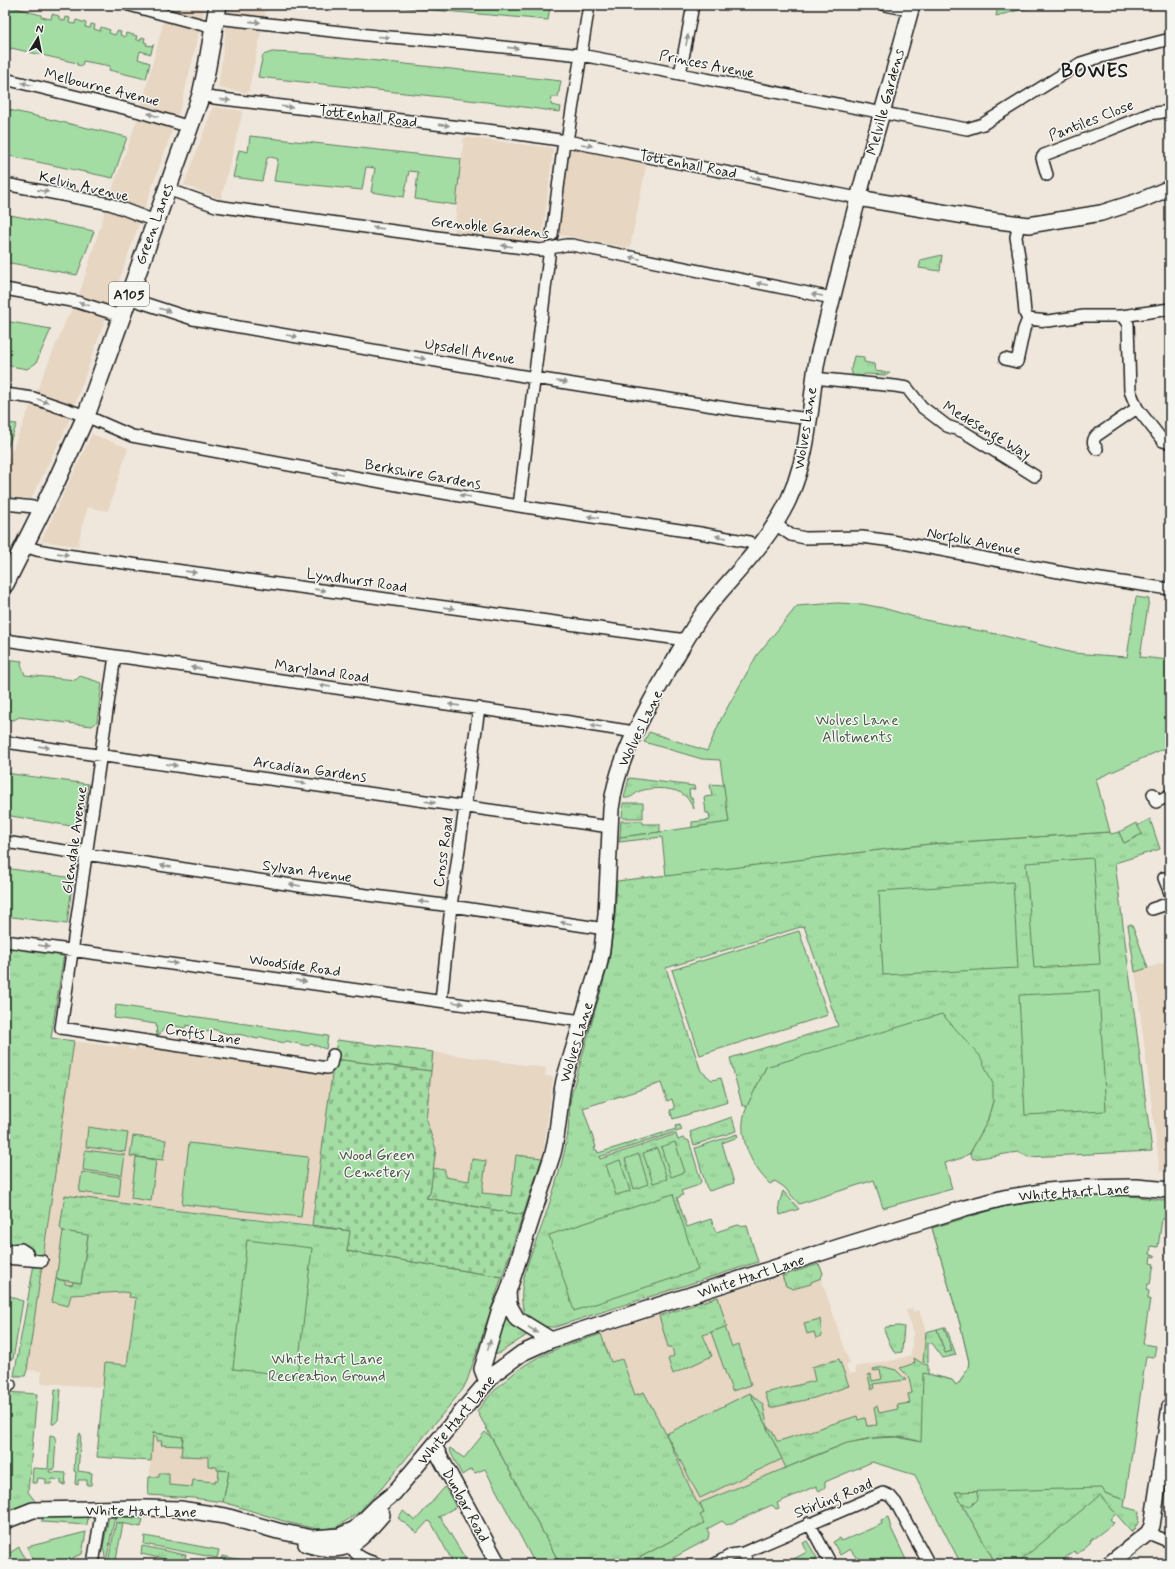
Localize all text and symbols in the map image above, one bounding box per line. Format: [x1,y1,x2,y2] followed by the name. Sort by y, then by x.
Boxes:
[18,18,58,58] north arrow
[249,18,261,25] one-way arrow
[35,22,44,37] text: N
[378,33,390,40] one-way arrow
[684,33,690,46] one-way arrow
[507,45,519,51] one-way arrow
[657,46,756,84] street label: Princes Avenue
[862,46,910,158] street label: Melville Gardens
[1061,59,1129,84] district label: BOWES
[42,64,162,112] street label: Melbourne Avenue
[21,81,33,87] one-way arrow
[1046,96,1137,146] street label: Pantiles Close
[219,97,231,103] one-way arrow
[318,101,418,133] street label: Tottenhall Road
[281,104,293,110] one-way arrow
[147,112,159,118] one-way arrow
[438,122,450,129] one-way arrow
[581,142,593,148] one-way arrow
[637,146,738,184] street label: Tottenhall Road
[37,167,131,207] street label: Kelvin Avenue
[750,175,762,181] one-way arrow
[131,181,179,268] street label: Green Lanes
[37,188,49,194] one-way arrow
[430,212,550,244] street label: Grenoble Gardens
[372,225,384,231] one-way arrow
[501,243,513,249] one-way arrow
[629,255,641,261] one-way arrow
[756,280,768,286] one-way arrow
[109,282,149,306] road number: A105
[810,291,823,297] one-way arrow
[77,301,89,307] one-way arrow
[159,307,171,313] one-way arrow
[286,333,298,339] one-way arrow
[423,334,517,370] street label: Upsdell Avenue
[414,355,426,361] one-way arrow
[556,379,568,385] one-way arrow
[790,385,822,471] street label: Wolves Lane
[938,397,1034,466] street label: Medesenge Way
[38,399,50,405] one-way arrow
[363,455,483,495] street label: Berkshire Gardens
[331,470,343,476] one-way arrow
[459,493,471,499] one-way arrow
[587,514,599,520] one-way arrow
[925,523,1023,563] street label: Norfolk Avenue
[715,533,728,539] one-way arrow
[57,551,69,557] one-way arrow
[305,564,408,598] street label: Lyndhurst Road
[185,569,197,575] one-way arrow
[314,587,326,593] one-way arrow
[443,605,455,611] one-way arrow
[273,655,370,689] street label: Maryland Road
[190,665,203,671] one-way arrow
[319,683,331,689] one-way arrow
[614,687,668,770] street label: Wolves Lane
[448,702,460,708] one-way arrow
[815,711,899,748] park label: Wolves Lane Allotments
[590,723,602,729] one-way arrow
[38,744,50,750] one-way arrow
[252,752,368,788] street label: Arcadian Gardens
[166,762,178,768] one-way arrow
[295,780,307,786] one-way arrow
[58,785,92,895] street label: Glendale Avenue
[424,799,436,805] one-way arrow
[429,816,459,889] street label: Cross Road
[261,856,353,888] street label: Sylvan Avenue
[160,862,172,868] one-way arrow
[289,882,301,888] one-way arrow
[418,899,430,905] one-way arrow
[560,920,572,926] one-way arrow
[38,943,50,949] one-way arrow
[248,950,342,982] street label: Woodside Road
[166,960,179,966] one-way arrow
[295,978,307,984] one-way arrow
[452,1000,464,1006] one-way arrow
[555,1000,599,1085] street label: Wolves Lane
[164,1019,242,1051] street label: Crofts Lane
[339,1146,415,1183] park label: Wood Green Cemetery
[1018,1179,1131,1207] street label: White Hart Lane
[695,1250,808,1304] street label: White Hart Lane
[528,1326,538,1334] one-way arrow
[486,1339,492,1351] one-way arrow
[268,1350,386,1387] park label: White Hart Lane Recreation Ground
[413,1371,500,1470] street label: White Hart Lane
[437,1465,494,1546] street label: Dunbar Road
[791,1474,876,1525] street label: Stirling Road
[85,1501,197,1523] street label: White Hart Lane

